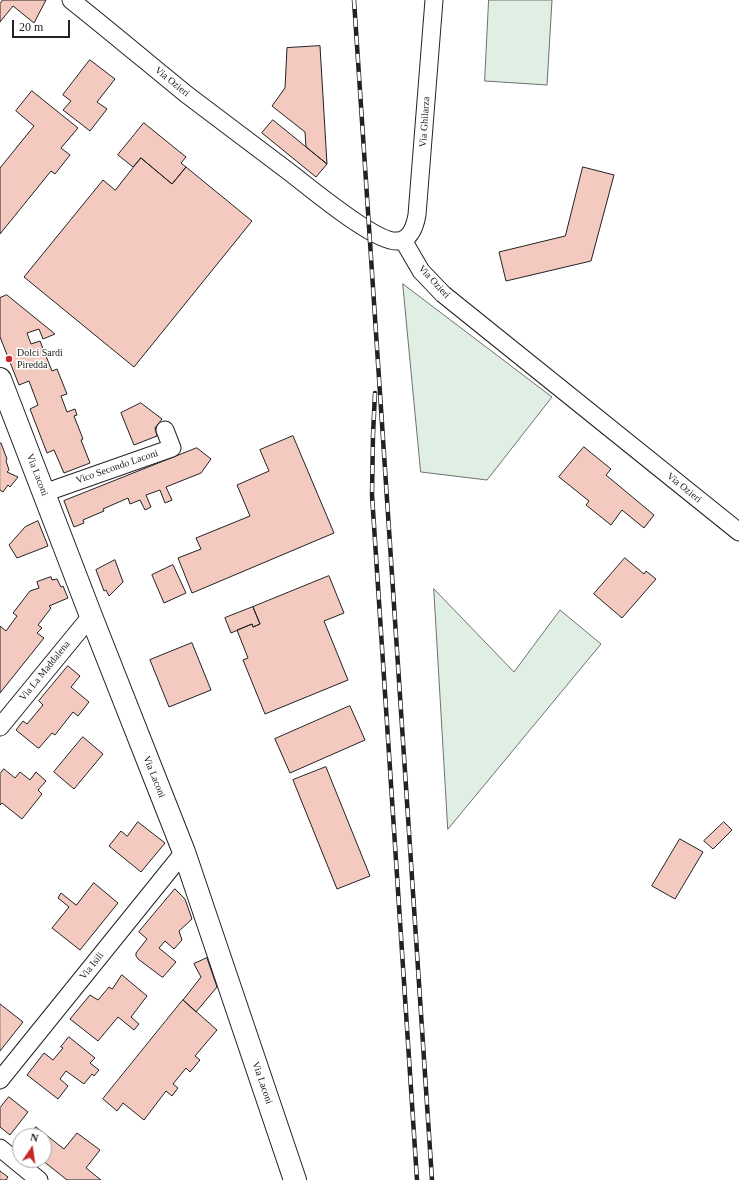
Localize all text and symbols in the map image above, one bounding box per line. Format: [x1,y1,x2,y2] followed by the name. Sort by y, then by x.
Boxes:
[14,12,72,38] scale bar
[19,20,43,34] text: 20 m
[152,64,192,100] street label: Via Ozieri
[417,96,433,148] street label: Via Ghilarza
[416,263,452,301] street label: Via Ozieri
[17,347,63,370] place label: Dolci Sardi Piredda
[4,354,14,364] marker: Dolci Sardi Piredda
[74,447,160,487] street label: Vico Secondo Laconi
[23,452,51,498] street label: Via Laconi
[664,470,704,506] street label: Via Ozieri
[17,639,73,703] street label: Via La Maddalena
[140,754,168,800] street label: Via Laconi
[77,950,107,982] street label: Via Isili
[249,1060,275,1106] street label: Via Laconi
[12,1128,52,1168] north arrow
[29,1131,40,1144] text: N

